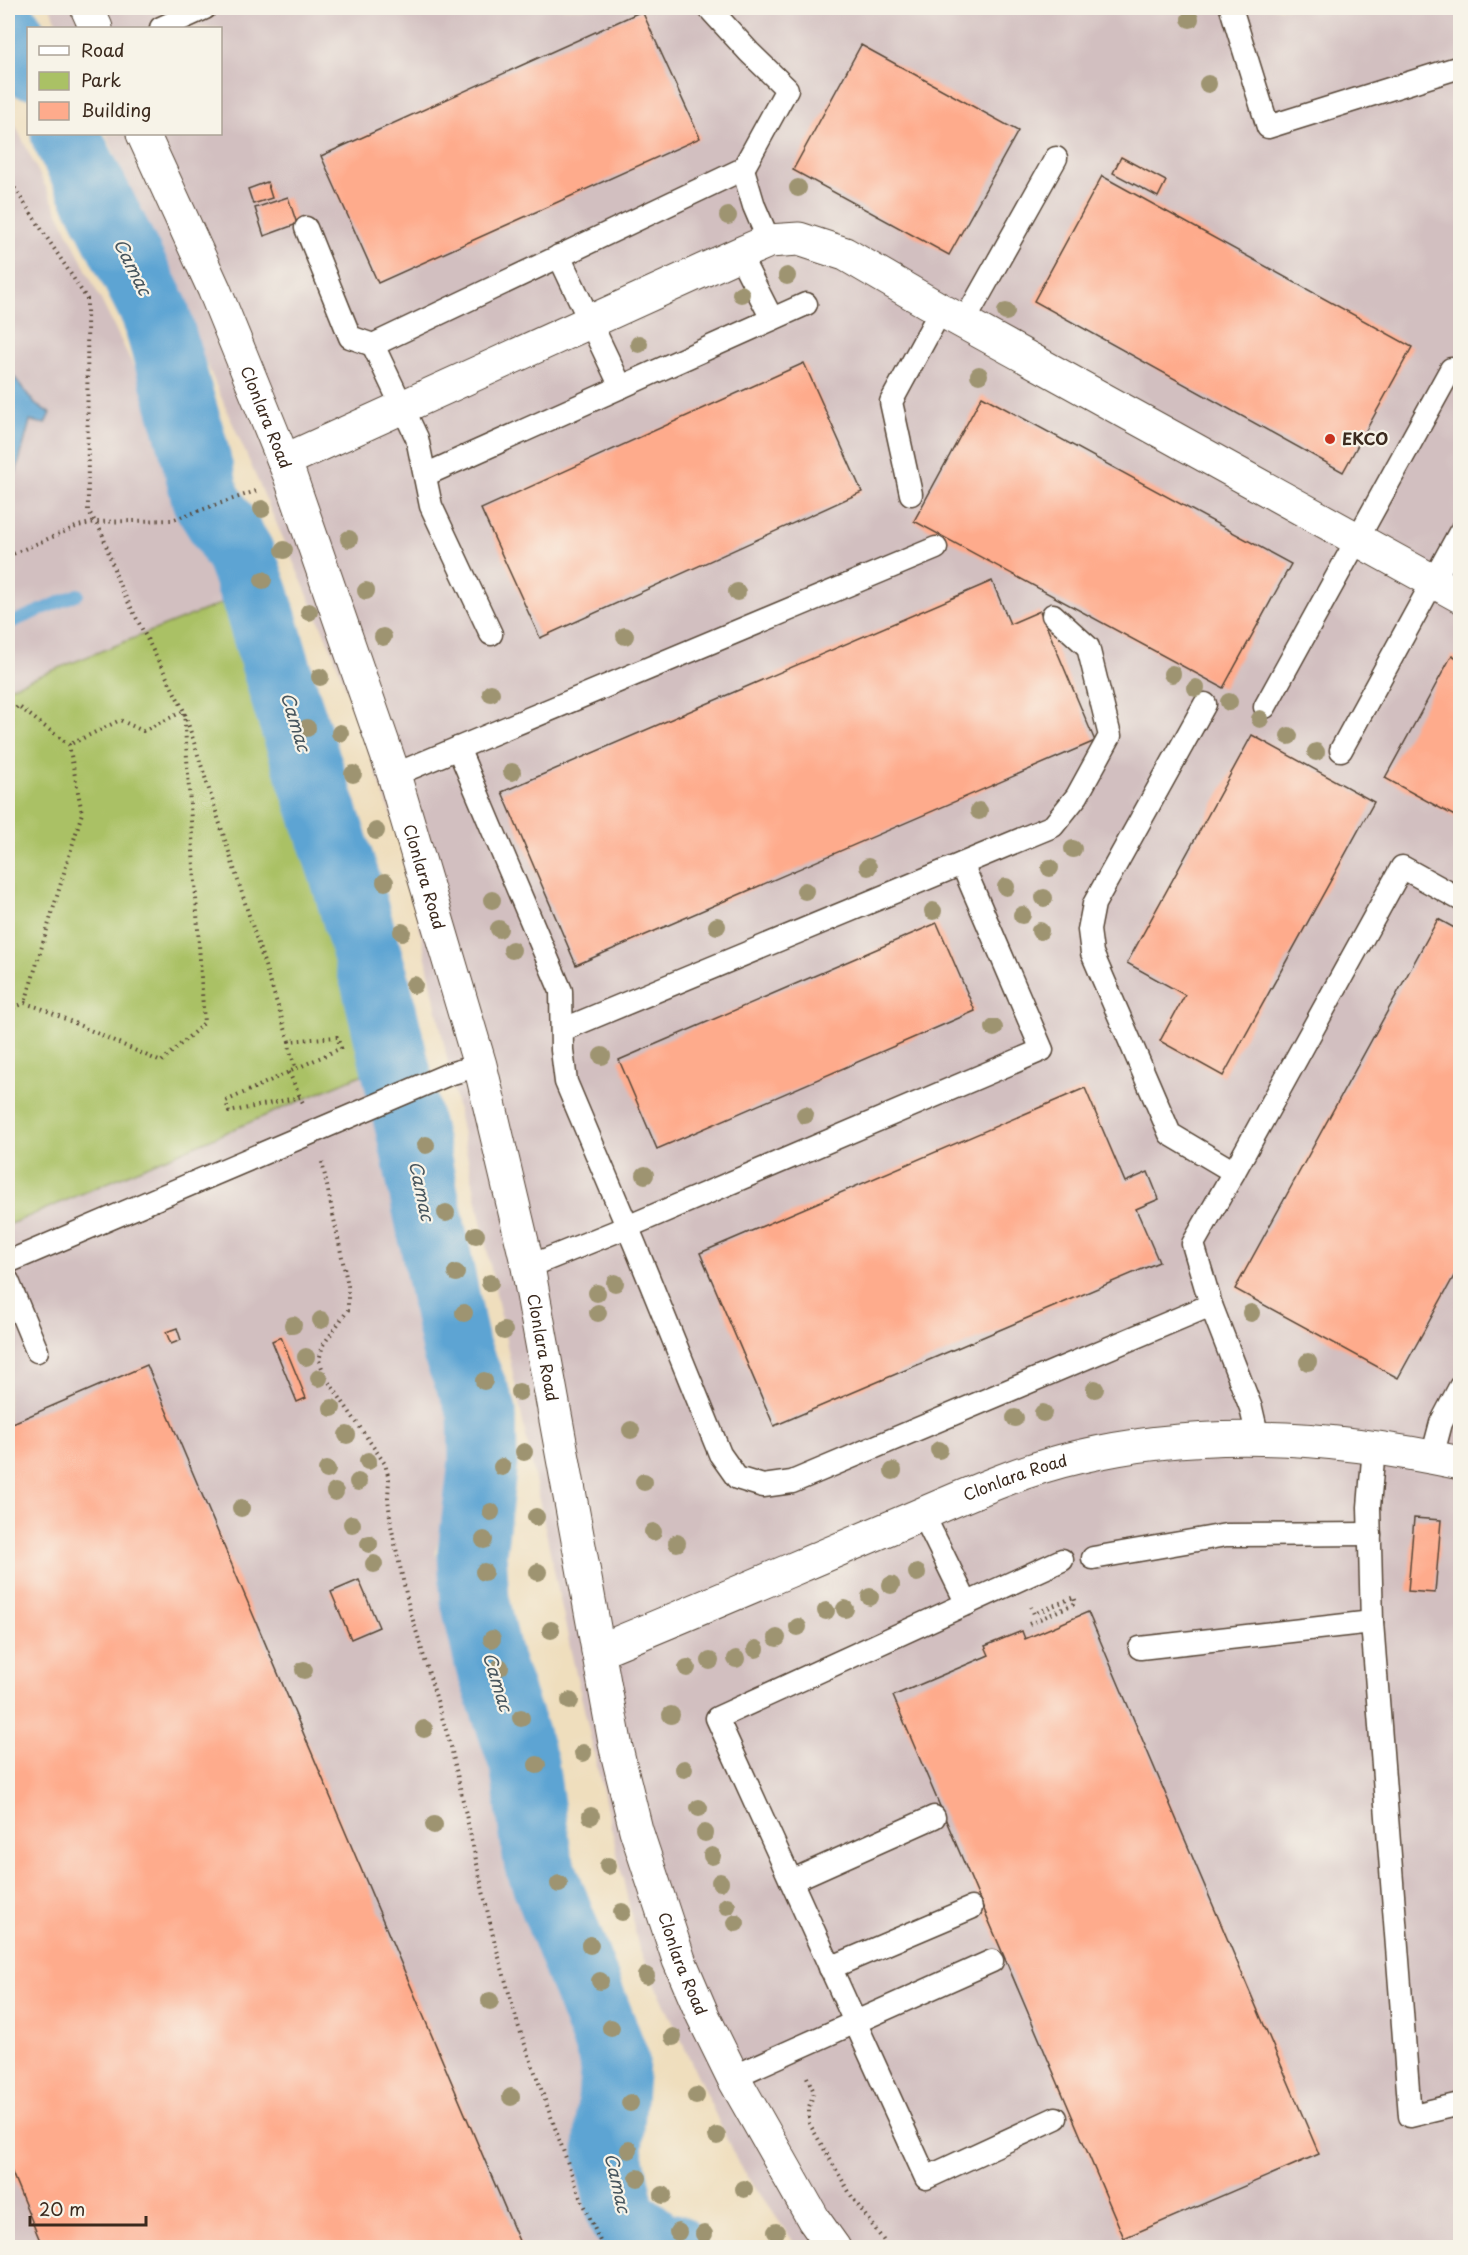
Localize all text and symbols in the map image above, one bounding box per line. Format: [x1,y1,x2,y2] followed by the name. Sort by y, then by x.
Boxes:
[27,27,222,135] legend
[81,36,125,63] text: Road
[81,66,121,93] text: Park
[81,96,151,123] text: Building
[108,233,160,302] water label: Camac
[235,362,299,472] street label: Clonlara Road
[1342,426,1388,450] place label: EKCO
[1323,432,1337,446] marker: EKCO
[275,689,319,757] water label: Camac
[398,821,452,932] street label: Clonlara Road
[403,1158,442,1226] water label: Camac
[522,1292,565,1403] street label: Clonlara Road
[959,1447,1070,1506] street label: Clonlara Road
[477,1649,521,1717] water label: Camac
[653,1909,714,2019] street label: Clonlara Road
[598,2150,639,2218] water label: Camac
[30,2189,146,2227] scale bar
[39,2195,85,2222] text: 20 m

